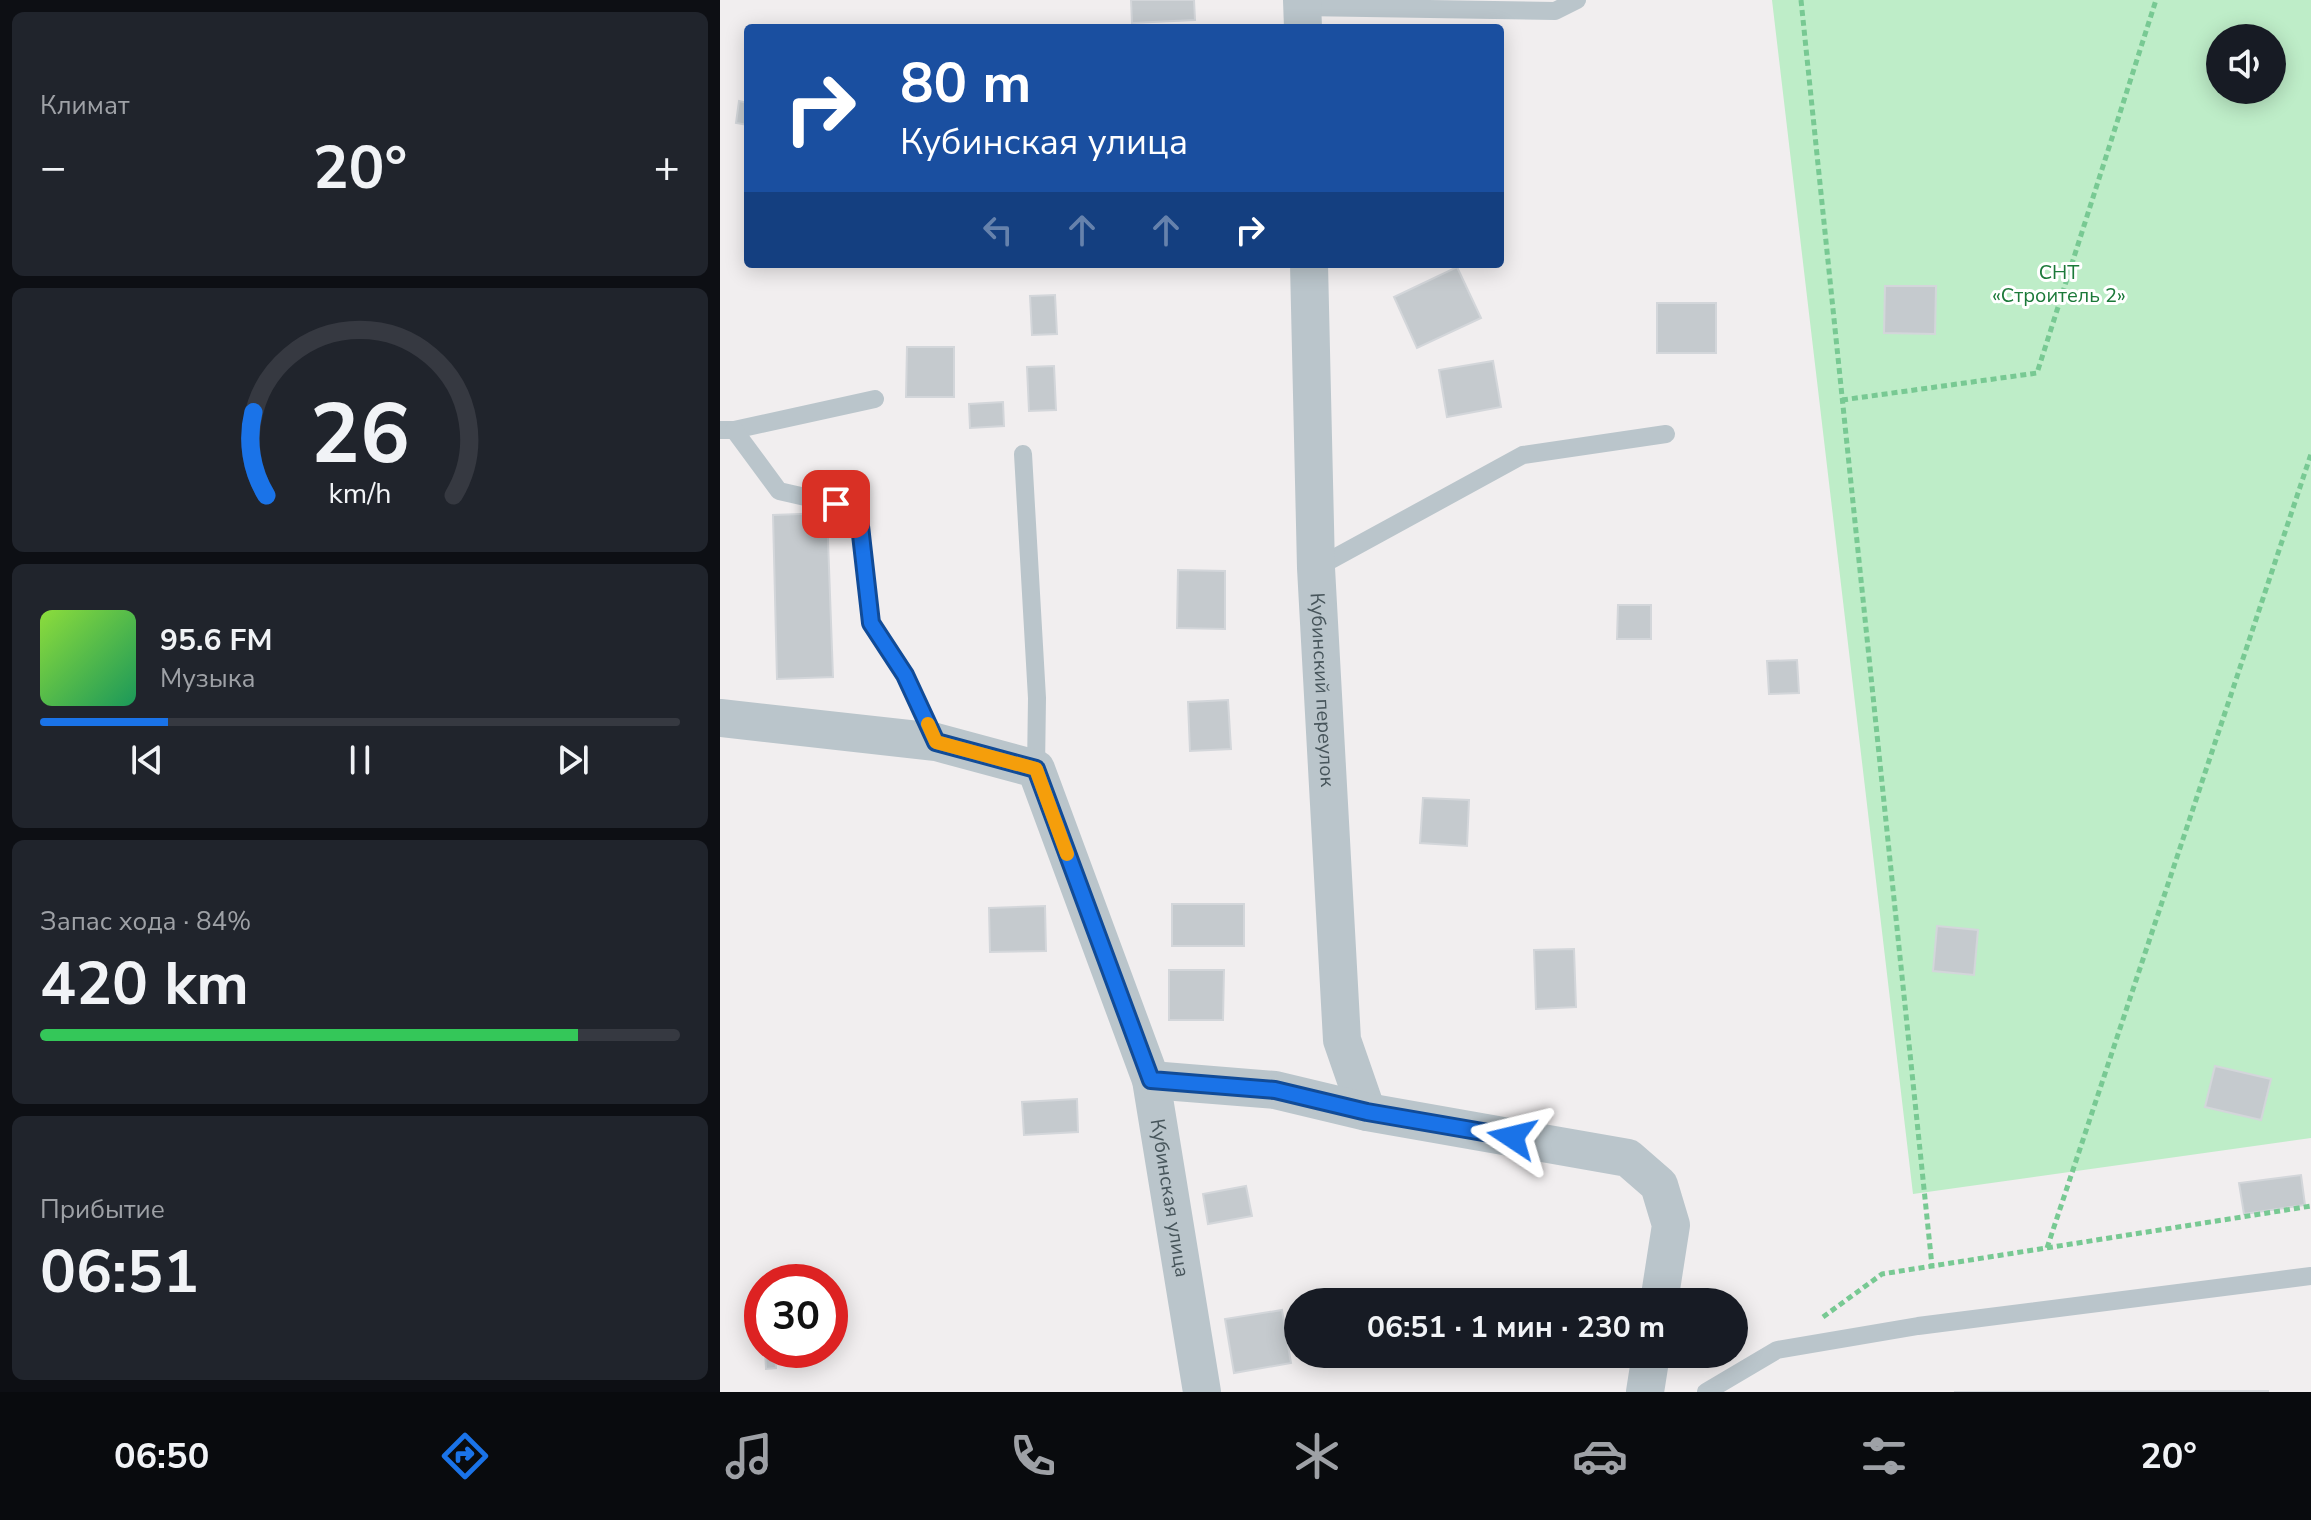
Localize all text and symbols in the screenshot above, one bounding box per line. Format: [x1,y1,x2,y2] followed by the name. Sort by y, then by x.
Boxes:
[2206,24,2286,104] map controls
[2206,24,2286,104] button: sound
[900,45,1031,122] text: 80 m
[768,56,872,160] icon: right
[40,88,129,123] text: Климат
[900,118,1188,167] text: Кубинская улица
[313,127,407,209] text: 20°
[40,138,66,198] text: −
[654,138,680,198] text: +
[976,208,1020,252] icon: left
[1060,208,1104,252] icon: ahead
[1144,208,1188,252] icon: ahead
[1228,208,1272,252] icon: right
[1992,259,2126,309] park label: СНТ «Строитель 2»
[310,378,410,491] text: 26
[802,470,870,538] pin
[329,474,391,513] text: km/h
[814,482,858,526] icon: arrive
[1303,592,1341,788] street label: Кубинский переулок
[160,620,272,661] text: 95.6 FM
[160,661,255,696] text: Музыка
[125,738,169,782] icon: previous
[338,738,382,782] icon: pause
[551,738,595,782] icon: next
[40,904,251,939] text: Запас хода · 84%
[40,943,249,1025] text: 420 km
[1470,1095,1554,1179] position arrow
[1144,1117,1196,1279] street label: Кубинская улица
[40,1192,165,1227] text: Прибытие
[40,1231,199,1313] text: 06:51
[744,1264,848,1368] speed limit sign: 30
[1367,1307,1665,1348] text: 06:51 · 1 мин · 230 m
[437,1428,493,1484] icon: directions
[721,1428,777,1484] icon: music
[1005,1428,1061,1484] icon: phone
[1289,1428,1345,1484] icon: climate
[1572,1428,1628,1484] icon: car
[1856,1428,1912,1484] icon: filters
[114,1432,209,1481] text: 06:50
[2140,1432,2197,1481] text: 20°

